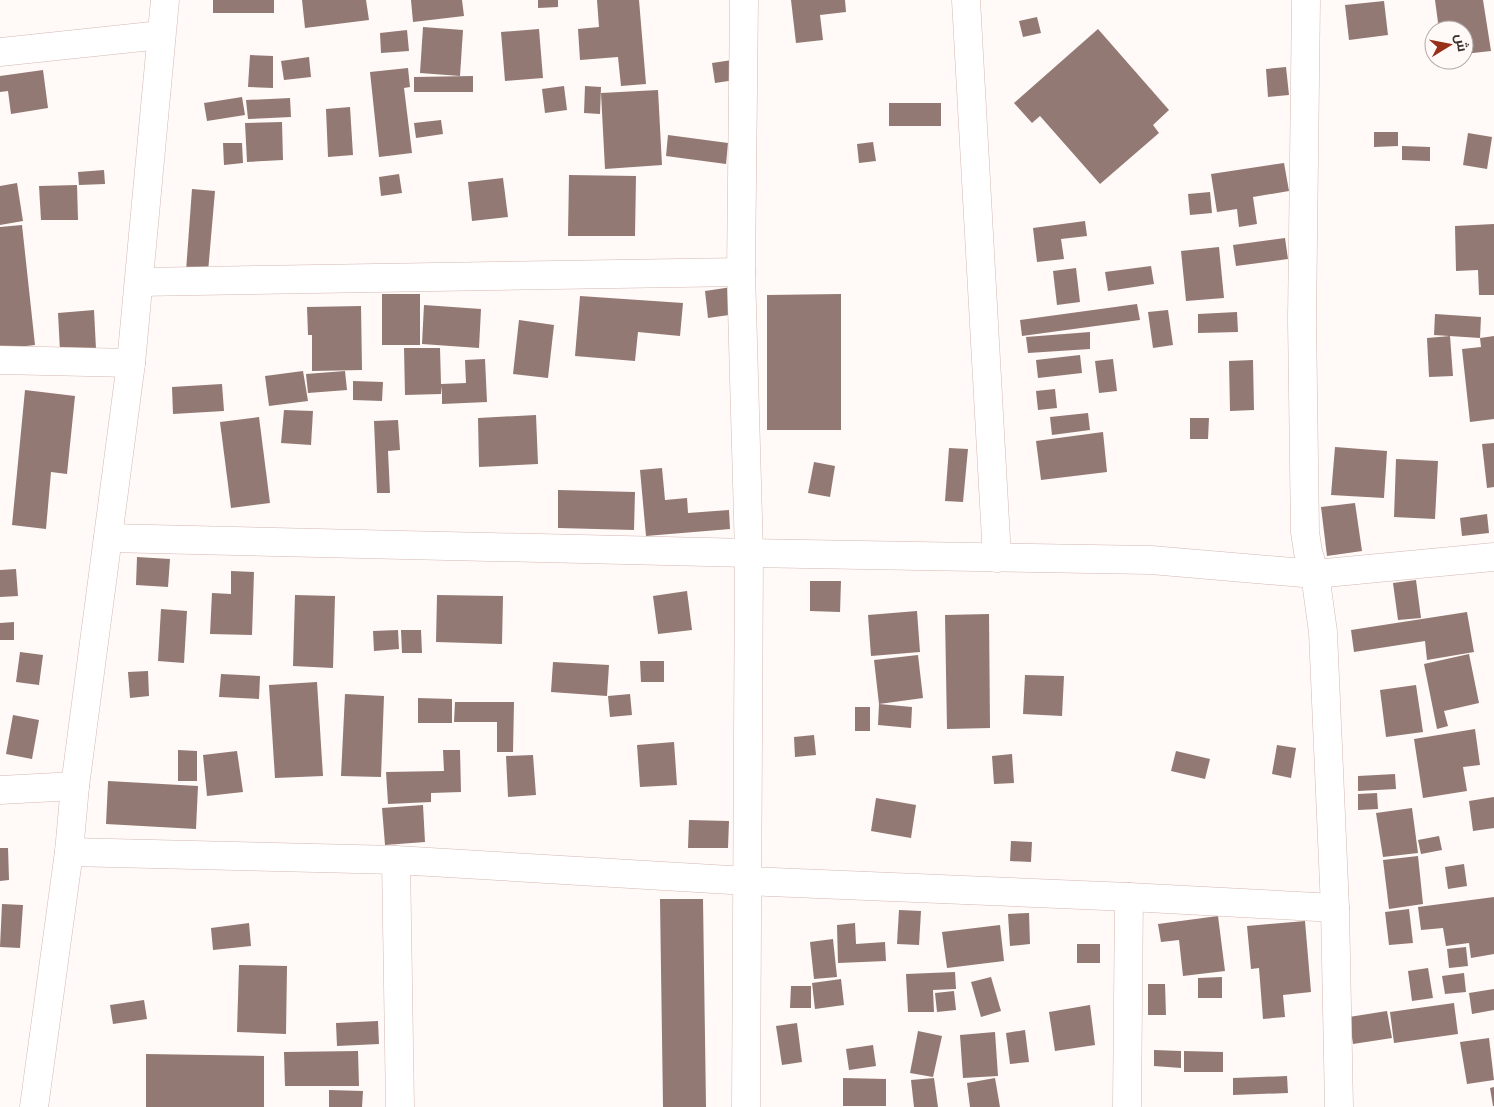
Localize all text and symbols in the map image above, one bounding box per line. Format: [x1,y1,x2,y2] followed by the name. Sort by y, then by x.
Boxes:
[1424,20,1474,70] north arrow
[1451,32,1473,53] text: ش

